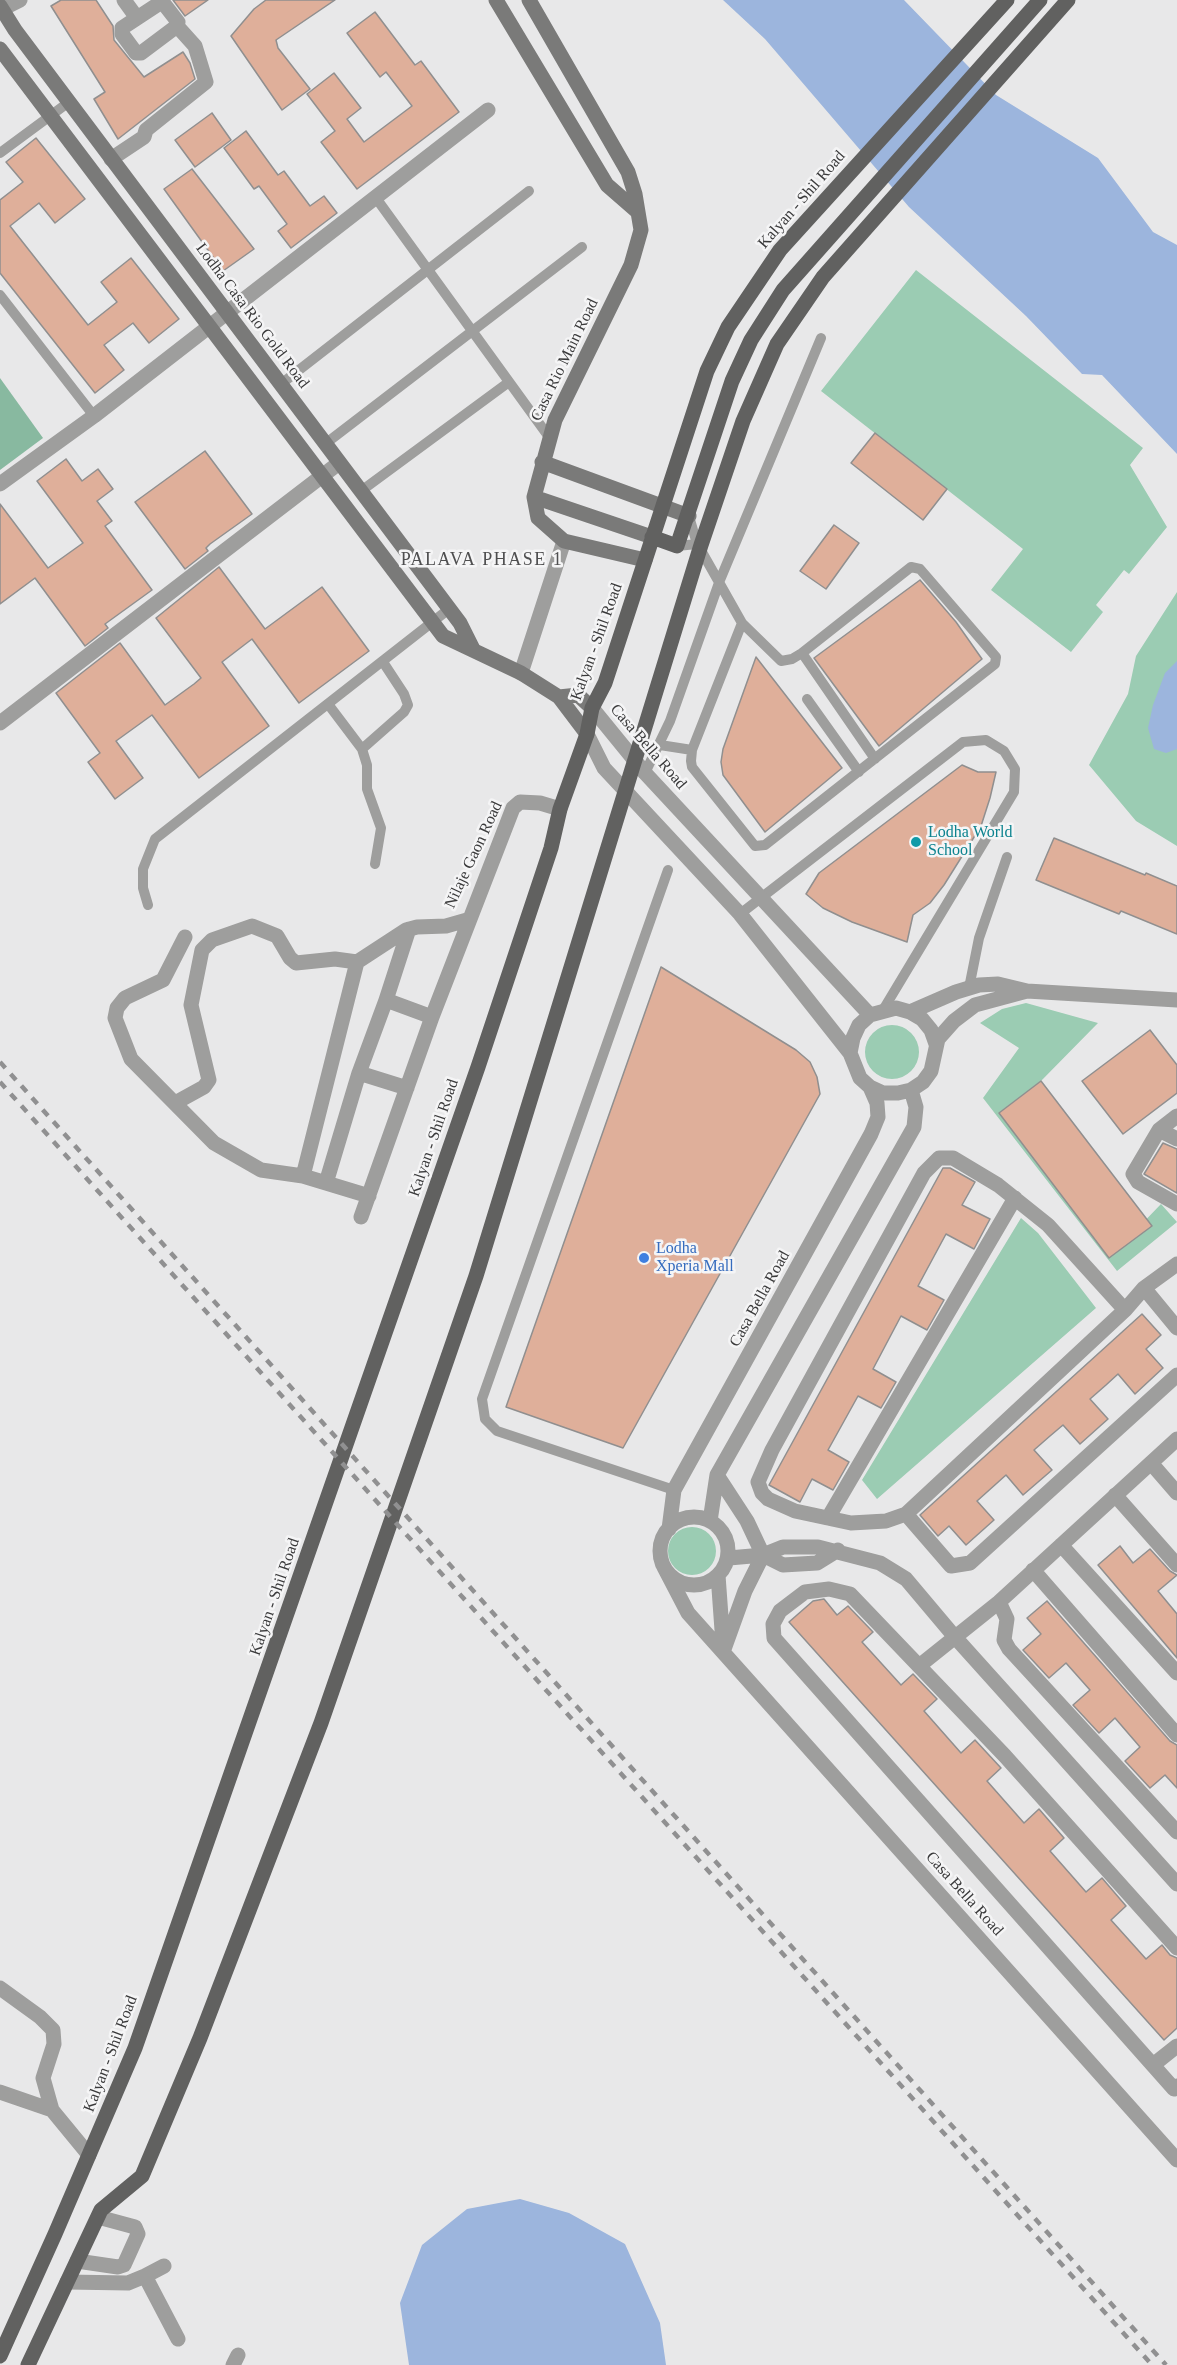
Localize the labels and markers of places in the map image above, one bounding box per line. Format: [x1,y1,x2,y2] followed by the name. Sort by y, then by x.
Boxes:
[928,823,1012,861] place label: Lodha World School
[909,835,923,849] marker: Lodha World School
[656,1239,734,1277] place label: Lodha Xperia Mall
[637,1251,651,1265] marker: Lodha Xperia Mall

